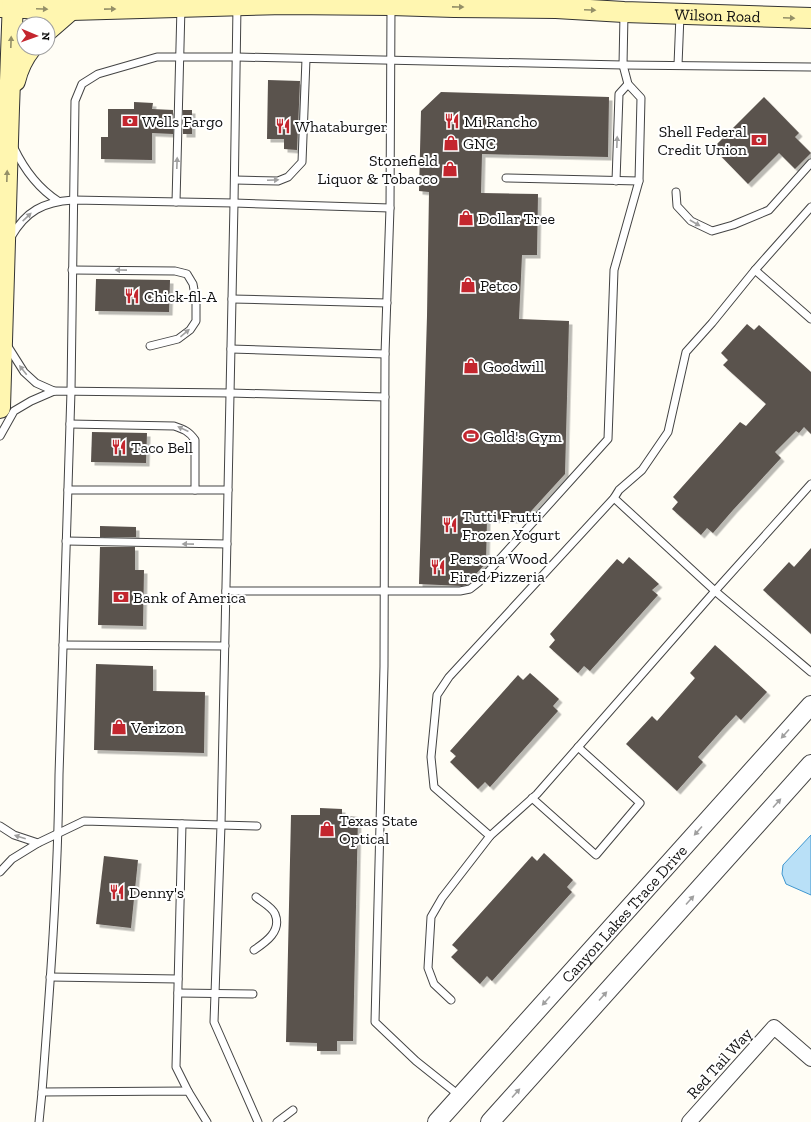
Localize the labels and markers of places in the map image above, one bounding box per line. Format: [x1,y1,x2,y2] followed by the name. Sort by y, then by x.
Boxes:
[121,112,139,130] bank icon: Wells Fargo
[142,112,223,131] place label: Wells Fargo
[443,112,461,130] restaurant icon: Mi Rancho
[464,112,538,131] place label: Mi Rancho
[274,117,292,135] restaurant icon: Whataburger
[295,117,388,136] place label: Whataburger
[657,122,748,159] place label: Shell Federal Credit Union
[750,131,768,149] bank icon: Shell Federal Credit Union
[442,134,460,152] shop icon: GNC
[463,134,496,153] place label: GNC
[318,151,438,188] place label: Stonefield Liquor & Tobacco
[441,160,459,178] shop icon: Stonefield Liquor & Tobacco
[457,209,475,227] shop icon: Dollar Tree
[478,209,555,228] place label: Dollar Tree
[459,276,477,294] shop icon: Petco
[480,276,518,295] place label: Petco
[123,287,141,305] restaurant icon: Chick-fil-A
[144,287,217,306] place label: Chick-fil-A
[462,357,480,375] shop icon: Goodwill
[483,357,544,376] place label: Goodwill
[462,427,480,445] sports icon: Gold's Gym
[483,427,562,446] place label: Gold's Gym
[110,438,128,456] restaurant icon: Taco Bell
[131,438,193,457] place label: Taco Bell
[462,507,560,544] place label: Tutti Frutti Frozen Yogurt
[441,516,459,534] restaurant icon: Tutti Frutti Frozen Yogurt
[450,549,548,586] place label: Persona Wood Fired Pizzeria
[429,558,447,576] restaurant icon: Persona Wood Fired Pizzeria
[112,588,130,606] bank icon: Bank of America
[133,588,246,607] place label: Bank of America
[110,718,128,736] shop icon: Verizon
[130,718,185,737] place label: Verizon
[339,811,418,848] place label: Texas State Optical
[318,820,336,838] shop icon: Texas State Optical
[108,883,126,901] restaurant icon: Denny's
[129,883,184,902] place label: Denny's

